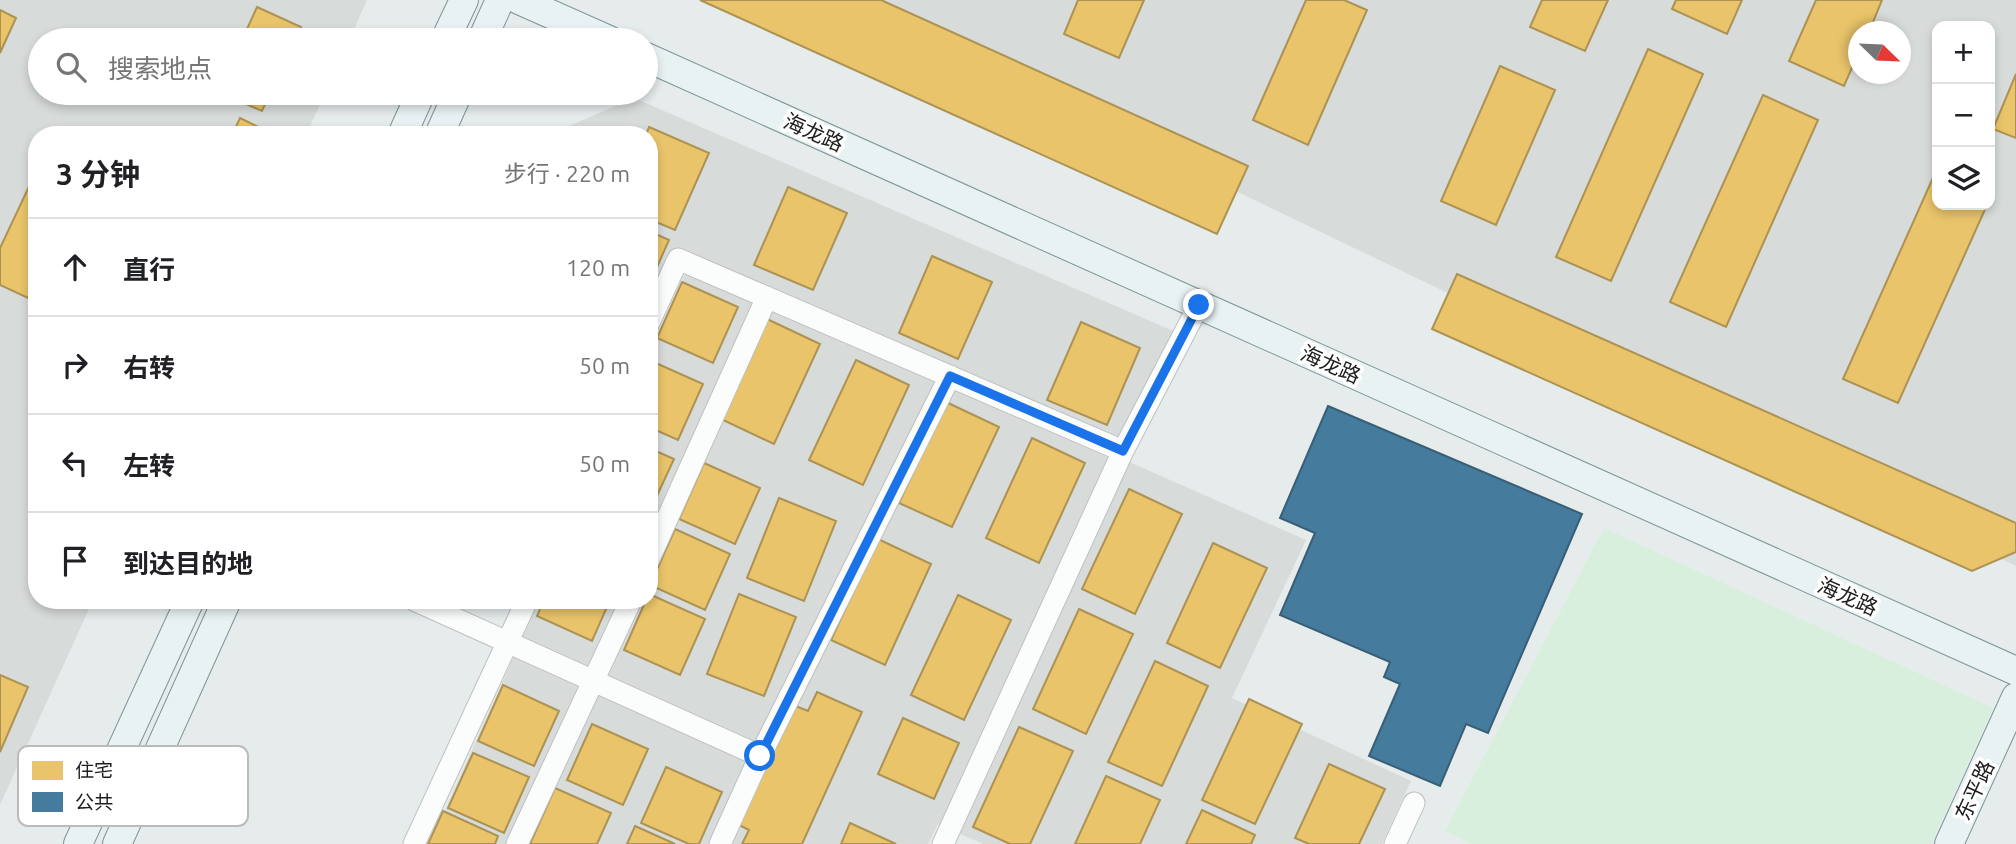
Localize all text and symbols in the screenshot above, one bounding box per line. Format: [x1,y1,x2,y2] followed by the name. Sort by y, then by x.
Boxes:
[1848,21,1911,84] north arrow
[1932,21,1995,210] map controls
[1932,21,1995,84] button: +
[28,28,658,105] search box
[52,48,90,86] icon: search
[108,54,212,83] text: 搜索地点
[1932,84,1995,147] button: −
[780,108,848,156] street label: 海龙路
[1932,147,1995,210] button: layers
[56,157,140,191] text: 3 分钟
[504,161,630,186] text: 步行 · 220 m
[56,248,94,286] icon: ahead
[123,255,175,284] text: 直行
[566,255,630,280] text: 120 m
[1183,289,1214,320] route end
[1297,340,1365,388] street label: 海龙路
[56,346,94,384] icon: right
[123,353,175,382] text: 右转
[579,353,630,378] text: 50 m
[56,444,94,482] icon: left
[123,451,175,480] text: 左转
[579,451,630,476] text: 50 m
[56,542,94,580] icon: arrive
[123,549,253,578] text: 到达目的地
[1814,572,1882,620] street label: 海龙路
[744,740,775,771] route start
[18,746,248,826] legend
[1950,756,1998,824] street label: 东平路
[75,759,113,781] text: 住宅
[75,791,113,813] text: 公共

